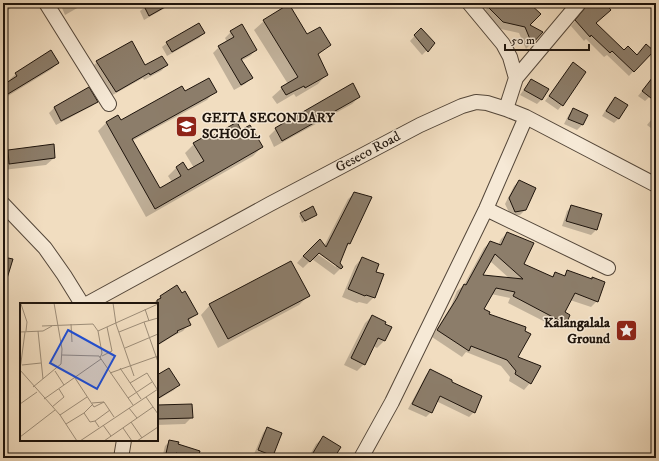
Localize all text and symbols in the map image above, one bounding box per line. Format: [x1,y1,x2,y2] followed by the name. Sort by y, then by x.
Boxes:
[505,26,589,52] scale bar
[511,33,535,48] text: 50 m
[202,109,336,143] place label: GEITA SECONDARY SCHOOL
[174,113,200,139] school or university icon: GEITA SECONDARY SCHOOL
[332,127,404,177] street label: Geseco Road
[20,303,158,441] inset map
[544,314,611,348] place label: Kalangalala Ground
[613,318,639,344] place icon: Kalangalala Ground

